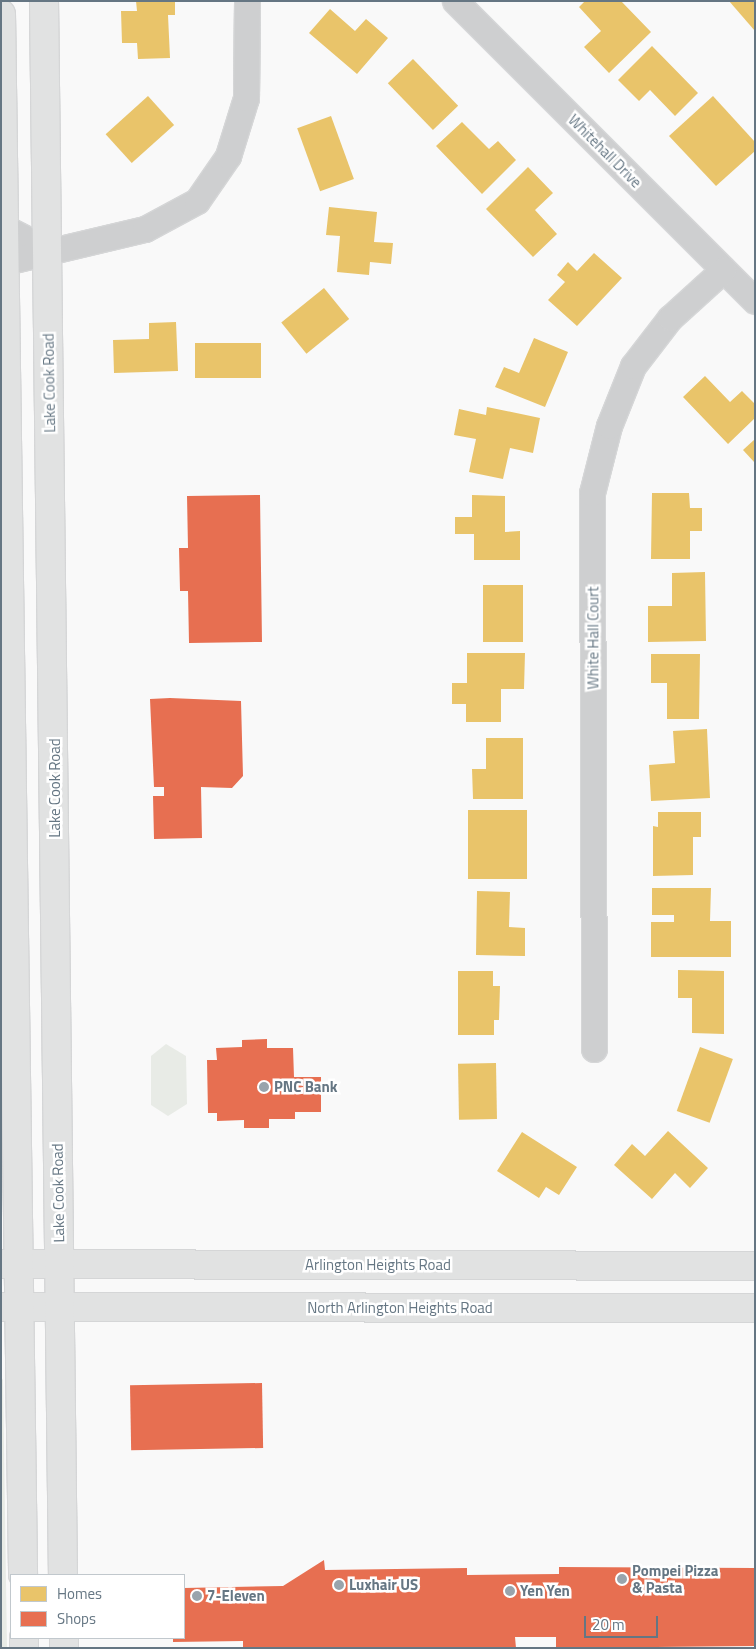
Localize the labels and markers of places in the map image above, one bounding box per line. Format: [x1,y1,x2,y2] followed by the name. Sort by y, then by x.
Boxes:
[274,1078,337,1096] place label: PNC Bank
[258,1081,270,1093] marker: PNC Bank
[632,1561,718,1596] place label: Pompei Pizza & Pasta
[616,1573,628,1585] marker: Pompei Pizza & Pasta
[349,1576,418,1594] place label: Luxhair US
[333,1579,345,1591] marker: Luxhair US
[520,1582,570,1600] place label: Yen Yen
[504,1585,516,1597] marker: Yen Yen
[207,1587,265,1605] place label: 7-Eleven
[191,1590,203,1602] marker: 7-Eleven

